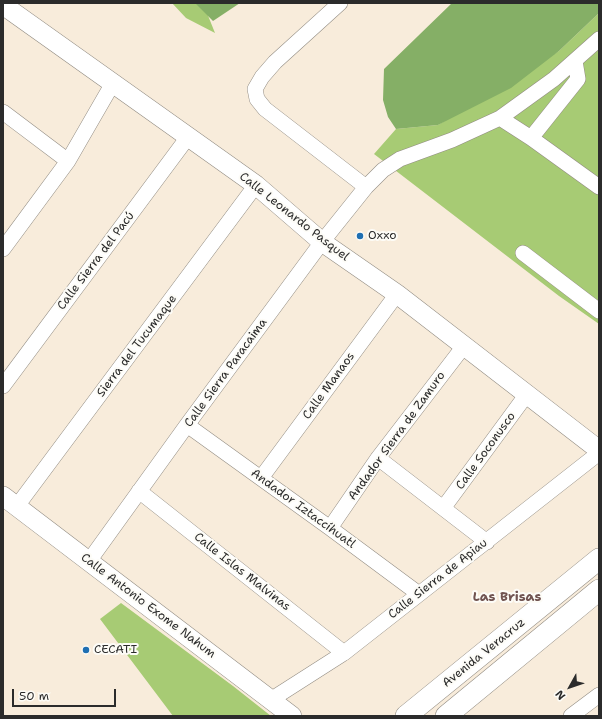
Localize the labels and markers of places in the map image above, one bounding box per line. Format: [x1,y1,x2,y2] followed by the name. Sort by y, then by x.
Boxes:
[368,229,397,243] place label: Oxxo
[355,231,365,241] marker: Oxxo
[94,643,137,657] place label: CECATI
[81,645,91,655] marker: CECATI

